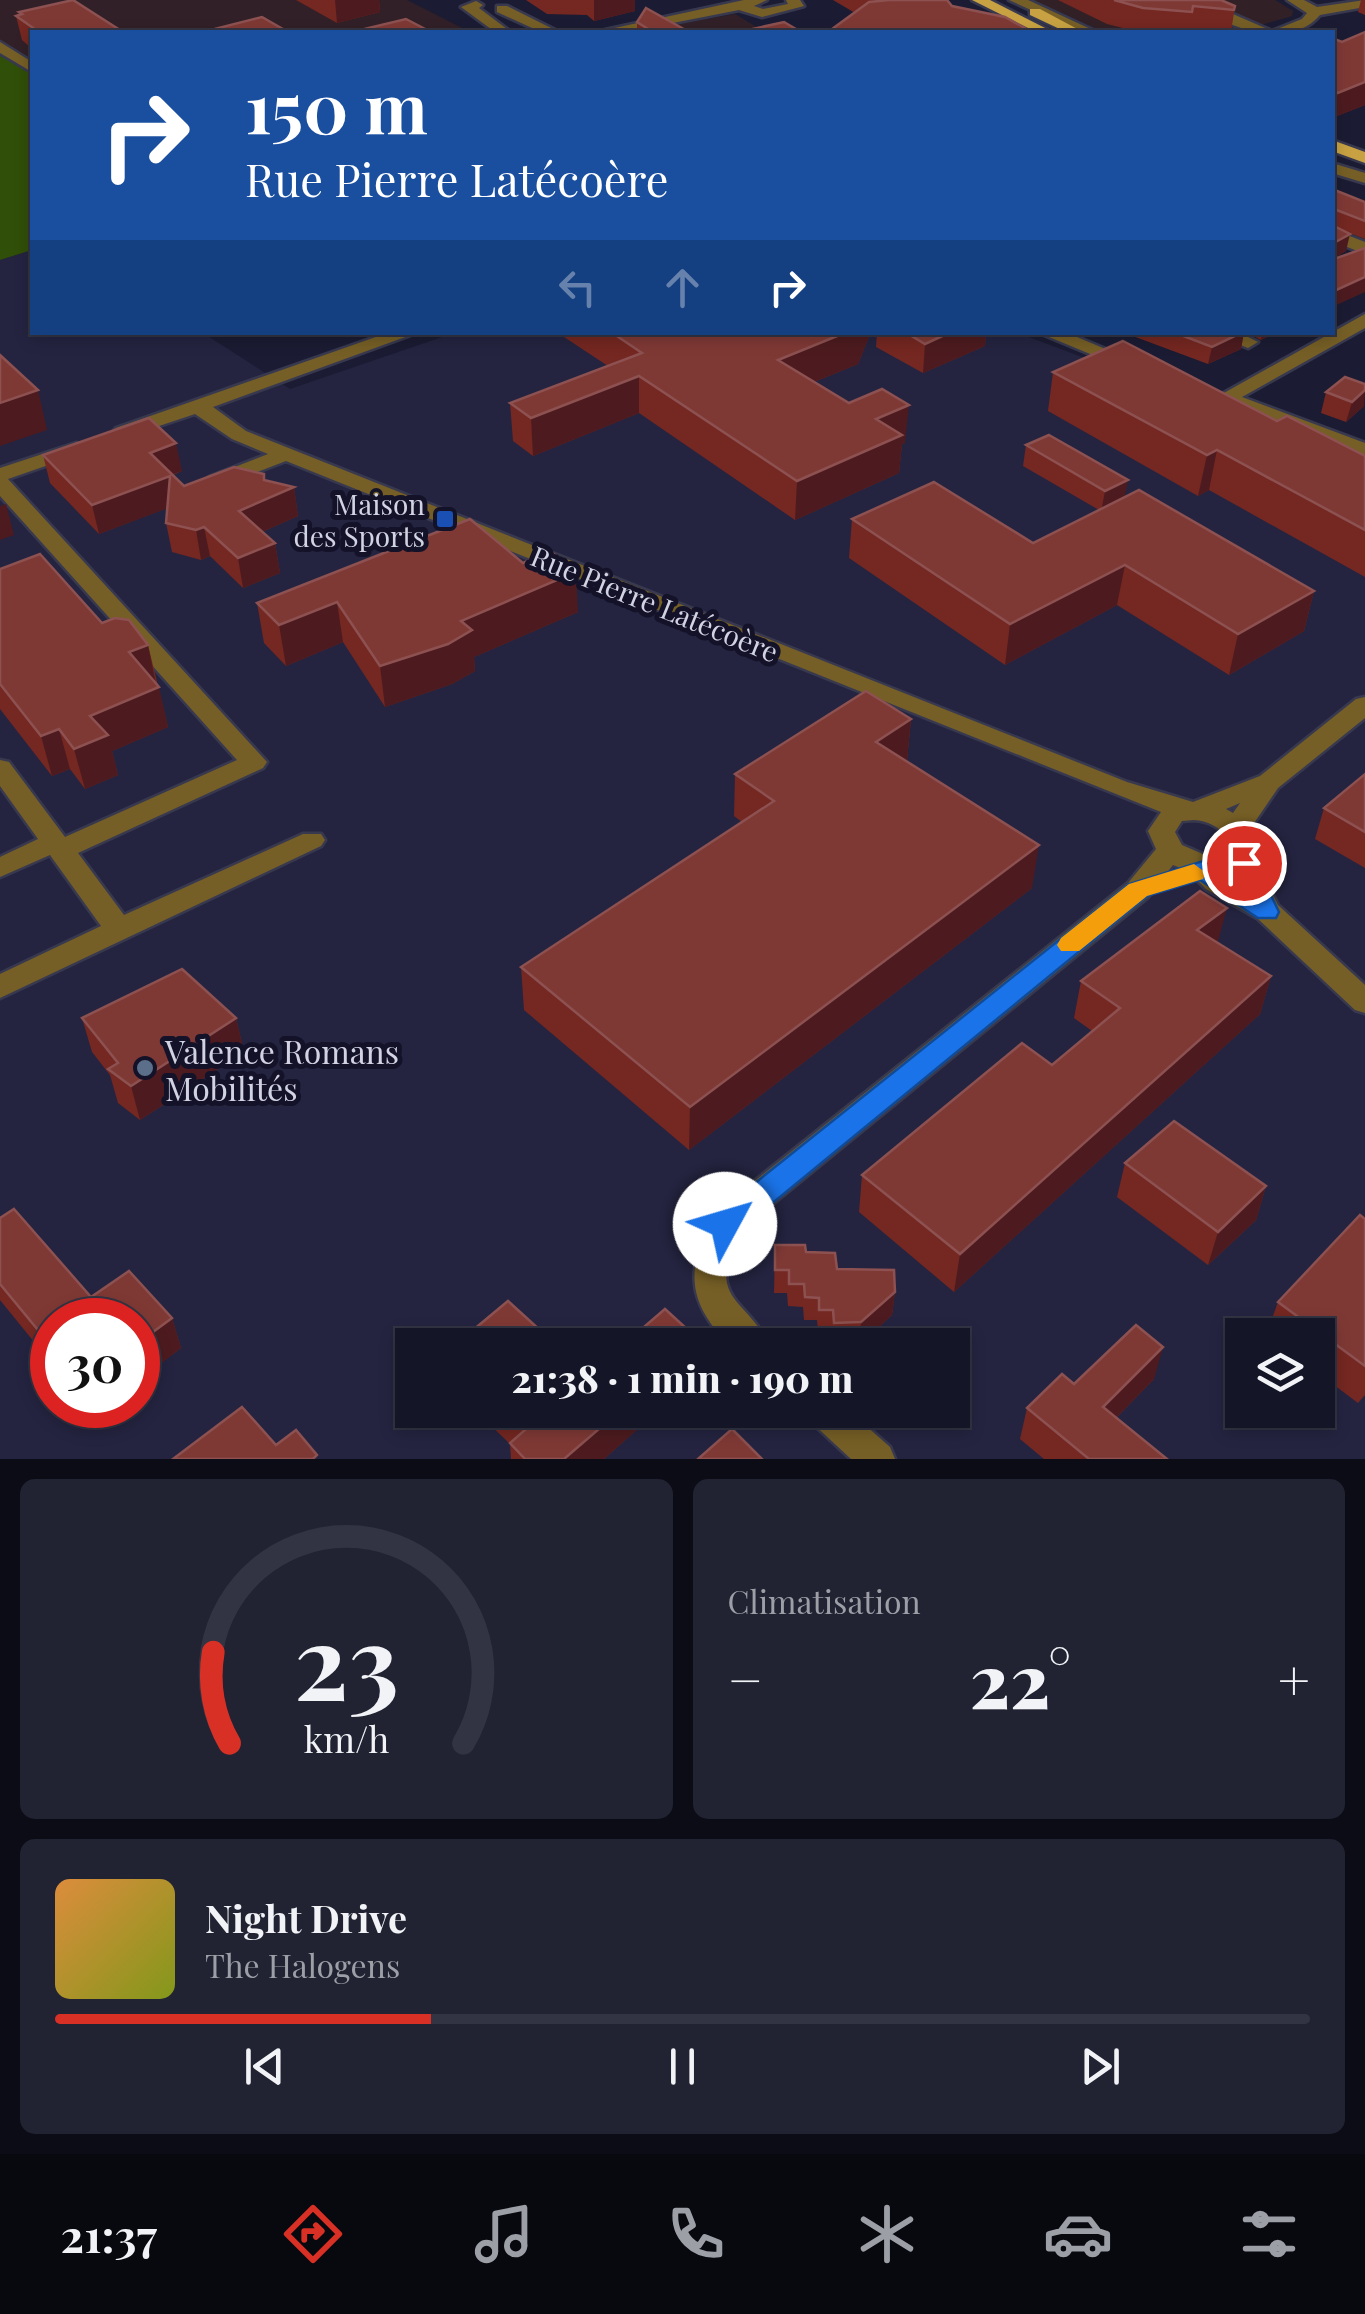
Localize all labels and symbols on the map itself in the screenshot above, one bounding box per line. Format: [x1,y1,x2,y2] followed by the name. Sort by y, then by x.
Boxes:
[293,485,425,554] place label: Maison des Sports
[434,508,456,530] marker: Maison des Sports
[526,536,784,670] street label: Rue Pierre Latécoère
[1202,821,1287,906] pin
[164,1029,399,1109] place label: Valence Romans Mobilités
[134,1057,156,1079] marker: Valence Romans Mobilités
[673,1172,777,1276] position arrow
[30,1298,160,1428] speed limit sign: 30

